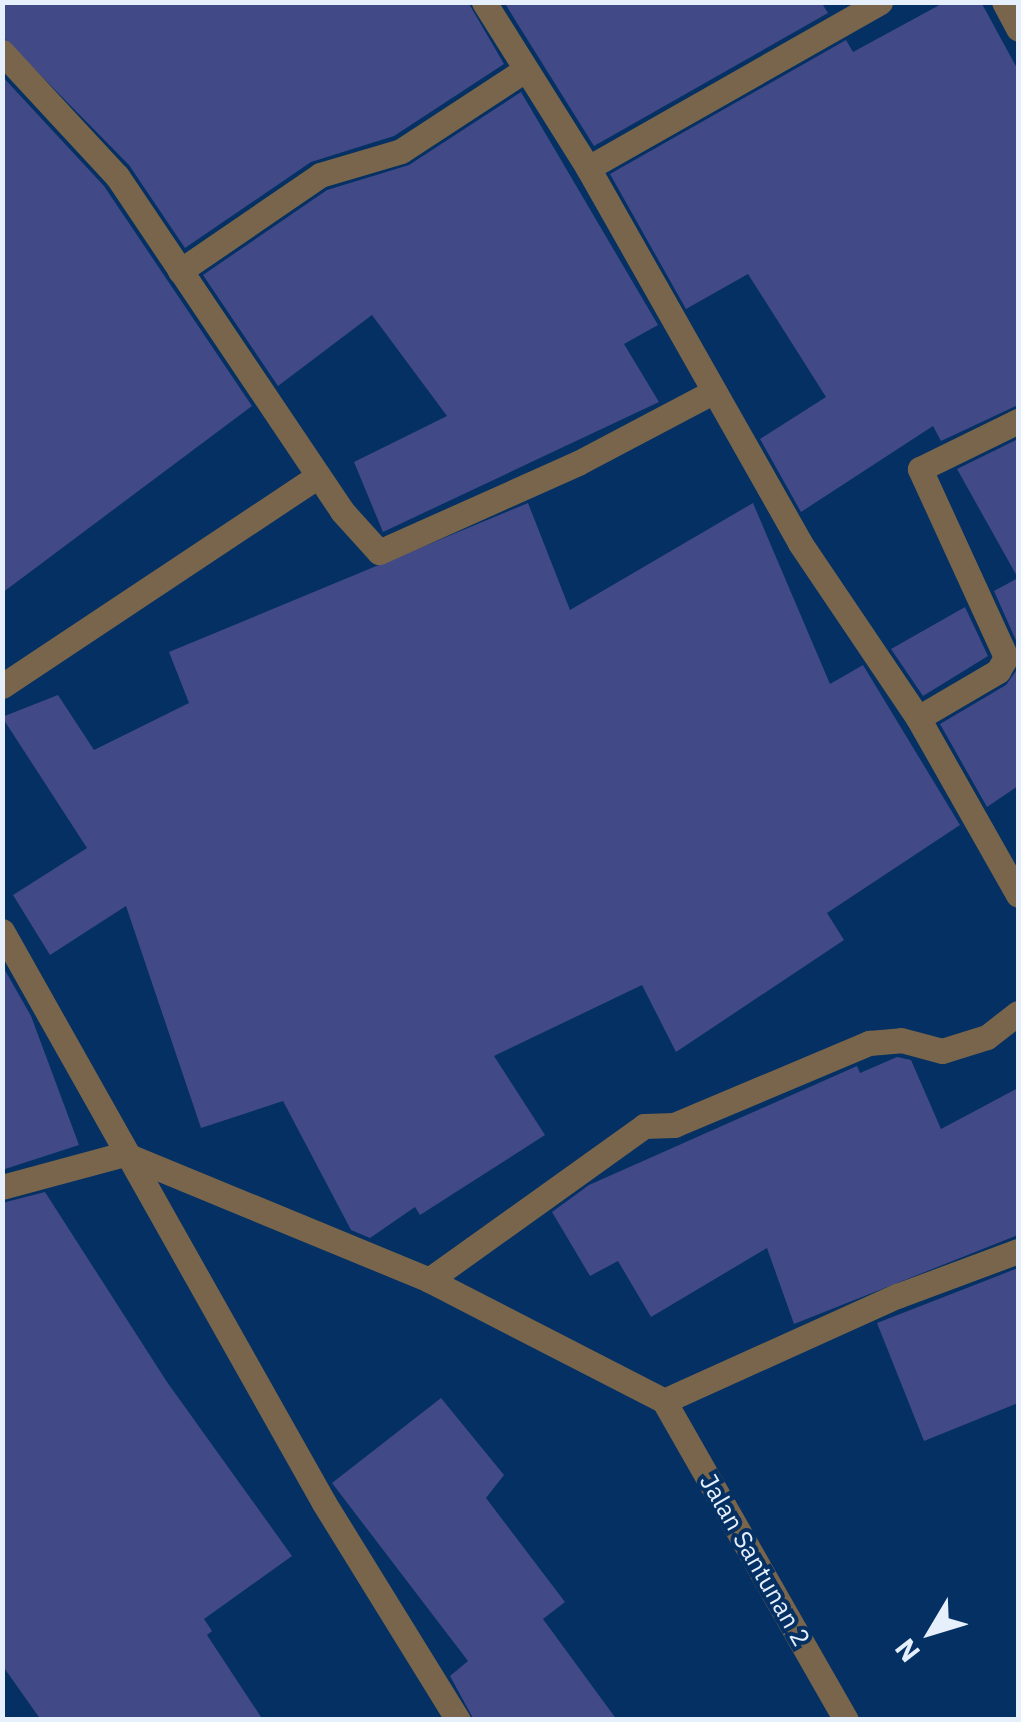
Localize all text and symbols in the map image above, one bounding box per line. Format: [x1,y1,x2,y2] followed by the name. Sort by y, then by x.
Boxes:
[693,1468,817,1652] street label: Jalan Santunan 2
[881,1582,981,1682] north arrow
[886,1631,928,1670] text: N

